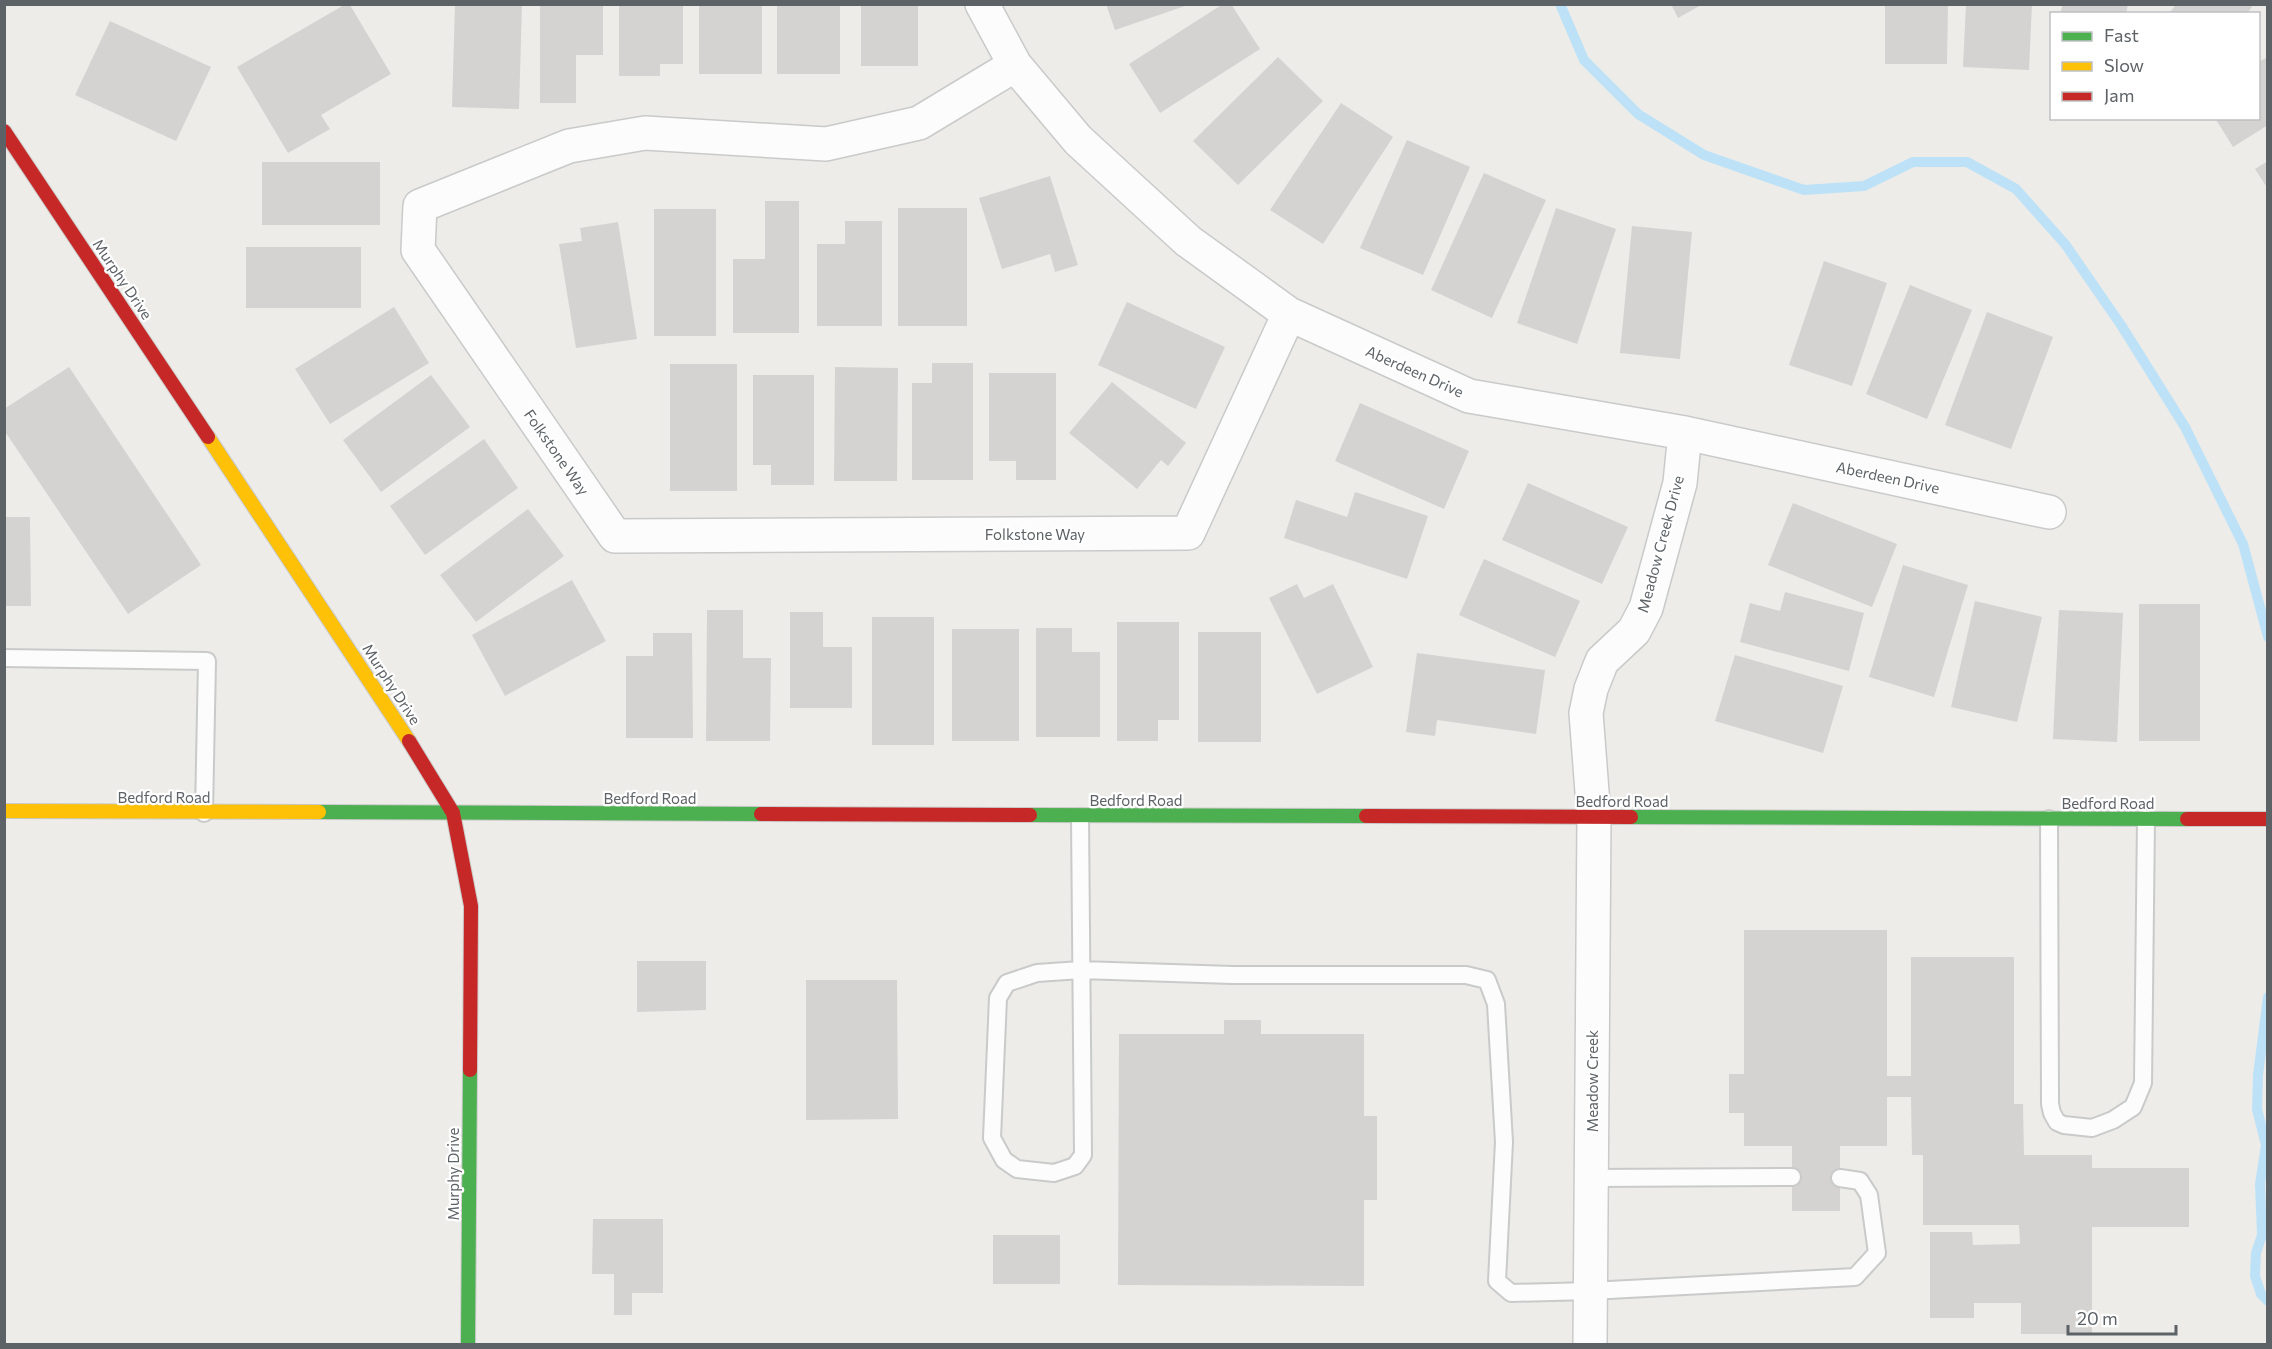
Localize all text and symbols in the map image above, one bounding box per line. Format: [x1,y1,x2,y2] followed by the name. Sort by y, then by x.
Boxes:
[2050,12,2260,120] legend
[2104,24,2139,46] text: Fast
[2104,54,2144,76] text: Slow
[2104,84,2134,106] text: Jam
[90,235,156,323] street label: Murphy Drive
[1363,341,1467,401] street label: Aberdeen Drive
[521,406,593,498] street label: Folkstone Way
[1835,457,1941,497] street label: Aberdeen Drive
[1633,473,1687,615] street label: Meadow Creek Drive
[985,525,1085,543] street label: Folkstone Way
[359,640,425,728] street label: Murphy Drive
[117,788,211,806] street label: Bedford Road
[603,789,697,807] street label: Bedford Road
[1089,791,1183,809] street label: Bedford Road
[1575,792,1669,810] street label: Bedford Road
[2061,794,2155,812] street label: Bedford Road
[1583,1030,1601,1132] street label: Meadow Creek
[444,1127,462,1220] street label: Murphy Drive
[2068,1298,2176,1336] scale bar
[2077,1307,2118,1329] text: 20 m

